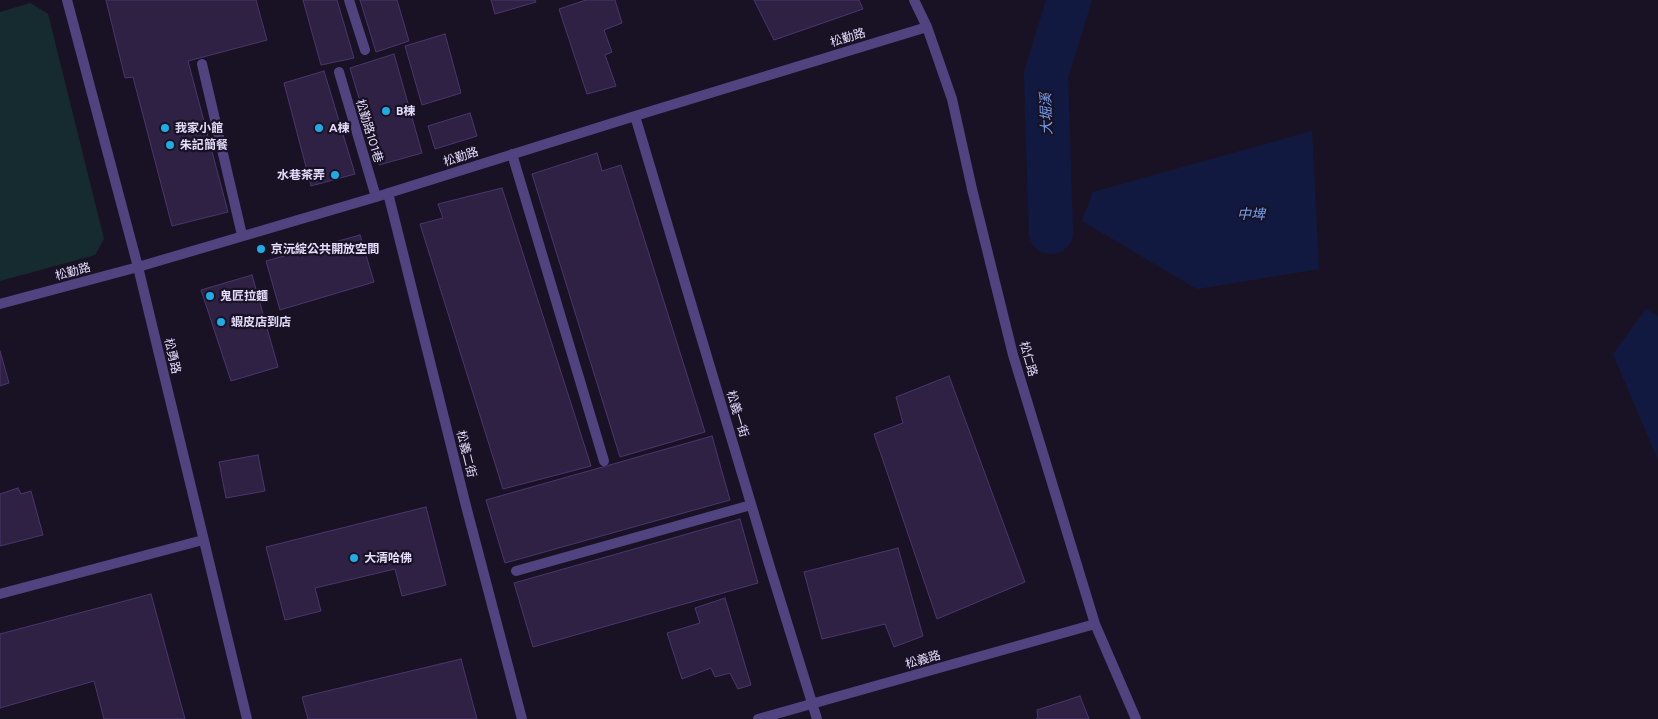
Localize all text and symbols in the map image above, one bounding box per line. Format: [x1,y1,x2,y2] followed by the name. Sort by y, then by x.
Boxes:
[829,26,867,50] street label: 松勤路
[1038,93,1056,135] water label: 大堀溪
[353,98,385,164] street label: 松勤路101巷
[396,104,415,118] place label: B棟
[380,105,392,117] marker: B棟
[175,121,223,135] place label: 我家小館
[329,121,350,135] place label: A棟
[159,122,171,134] marker: 我家小館
[313,122,325,134] marker: A棟
[180,138,228,152] place label: 朱記簡餐
[164,139,176,151] marker: 朱記簡餐
[442,145,480,169] street label: 松勤路
[277,168,325,182] place label: 水巷茶弄
[329,169,341,181] marker: 水巷茶弄
[1237,207,1265,223] water label: 中埤
[271,242,379,256] place label: 京沅綻公共開放空間
[255,243,267,255] marker: 京沅綻公共開放空間
[54,260,92,284] street label: 松勤路
[220,289,268,303] place label: 鬼匠拉麵
[204,290,216,302] marker: 鬼匠拉麵
[231,315,291,329] place label: 蝦皮店到店
[215,316,227,328] marker: 蝦皮店到店
[161,337,183,375] street label: 松勇路
[1016,340,1040,378] street label: 松仁路
[723,389,751,439] street label: 松義一街
[453,429,479,479] street label: 松義二街
[364,551,412,565] place label: 大清哈佛
[348,552,360,564] marker: 大清哈佛
[904,648,942,672] street label: 松義路

